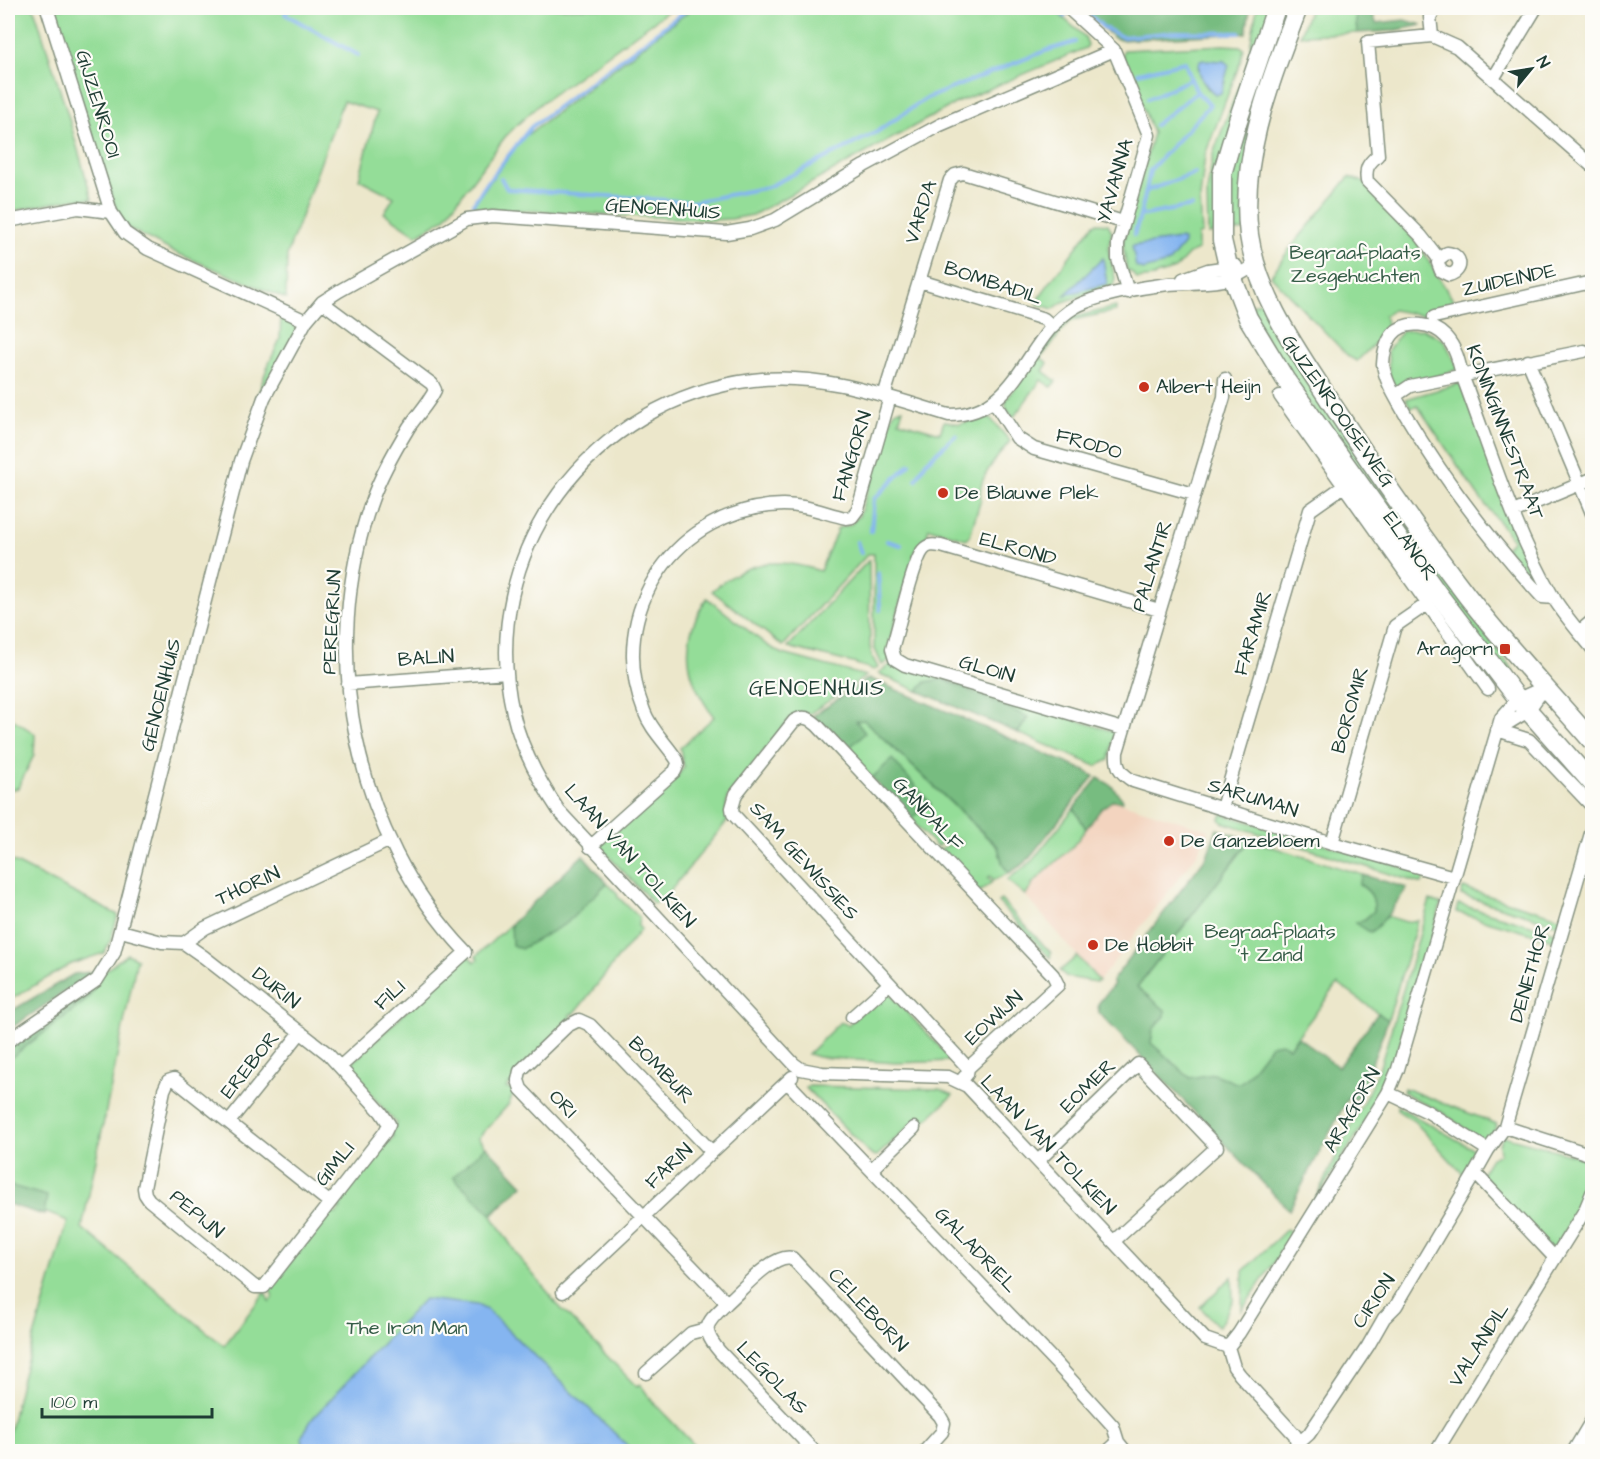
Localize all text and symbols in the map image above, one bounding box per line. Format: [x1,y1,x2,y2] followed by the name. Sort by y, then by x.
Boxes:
[1501,39,1561,99] north arrow
[68,47,128,161] street label: GIJZENROOI
[1531,52,1555,72] text: N
[1090,135,1140,227] street label: YAVANNA
[898,176,944,247] street label: VARDA
[605,191,722,227] street label: GENOENHUIS
[1289,239,1421,291] park label: Begraafplaats Zesgehuchten
[941,254,1046,312] street label: BOMBADIL
[1460,256,1559,304] street label: ZUIDEINDE
[1275,329,1401,493] street label: GIJZENROOISEWEG
[1459,341,1551,524] street label: KONINGINNESTRAAT
[1156,373,1261,401] place label: Albert Heijn
[1137,380,1151,394] marker: Albert Heijn
[825,407,879,505] street label: FANGORN
[1053,421,1125,467] street label: FRODO
[955,479,1099,507] place label: De Blauwe Plek
[936,486,950,500] marker: De Blauwe Plek
[1376,506,1444,586] street label: ELANOR
[1125,517,1179,615] street label: PALANTIR
[976,525,1060,573] street label: ELROND
[315,569,349,675] street label: PEREGRIJN
[1227,587,1279,679] street label: FARAMIR
[1416,635,1493,664] place label: Aragorn
[133,636,189,754] street label: GENOENHUIS
[397,642,455,674] street label: BALIN
[1498,642,1512,656] marker: Aragorn
[956,648,1018,690] street label: GLOIN
[1324,663,1376,757] street label: BOROMIR
[749,674,885,703] district label: GENOENHUIS
[886,771,970,858] street label: GANDALF
[1204,771,1302,825] street label: SARUMAN
[558,778,702,934] street label: LAAN VAN TOLKIEN
[743,795,865,927] street label: SAM GEWISSIES
[1181,827,1320,855] place label: De Ganzebloem
[1162,834,1176,848] marker: De Ganzebloem
[211,859,285,913] street label: THORIN
[1204,918,1336,969] park label: Begraafplaats 't Zand
[1503,920,1557,1026] street label: DENETHOR
[1105,931,1194,959] place label: De Hobbit
[1086,938,1100,952] marker: De Hobbit
[246,960,306,1016] street label: DURIN
[368,973,412,1017] street label: FILI
[959,984,1029,1052] street label: EOWIJN
[214,1025,286,1105] street label: EREBOR
[622,1030,700,1110] street label: BOMBUR
[1054,1052,1122,1120] street label: EOMER
[1316,1062,1388,1158] street label: ARAGORN
[974,1069,1122,1221] street label: LAAN VAN TOLKIEN
[542,1083,584,1125] street label: ORI
[308,1136,362,1192] street label: GIMLI
[639,1136,699,1196] street label: FARIN
[164,1183,230,1245] street label: PEPIJN
[928,1201,1024,1299] street label: GALADRIEL
[822,1262,914,1358] street label: CELEBORN
[1345,1268,1403,1334] street label: CIRION
[1442,1297,1516,1392] street label: VALANDIL
[346,1314,468,1342] park label: The Iron Man
[730,1335,814,1421] street label: LEGOLAS
[42,1381,212,1419] scale bar
[51,1390,97,1415] text: 100 m

